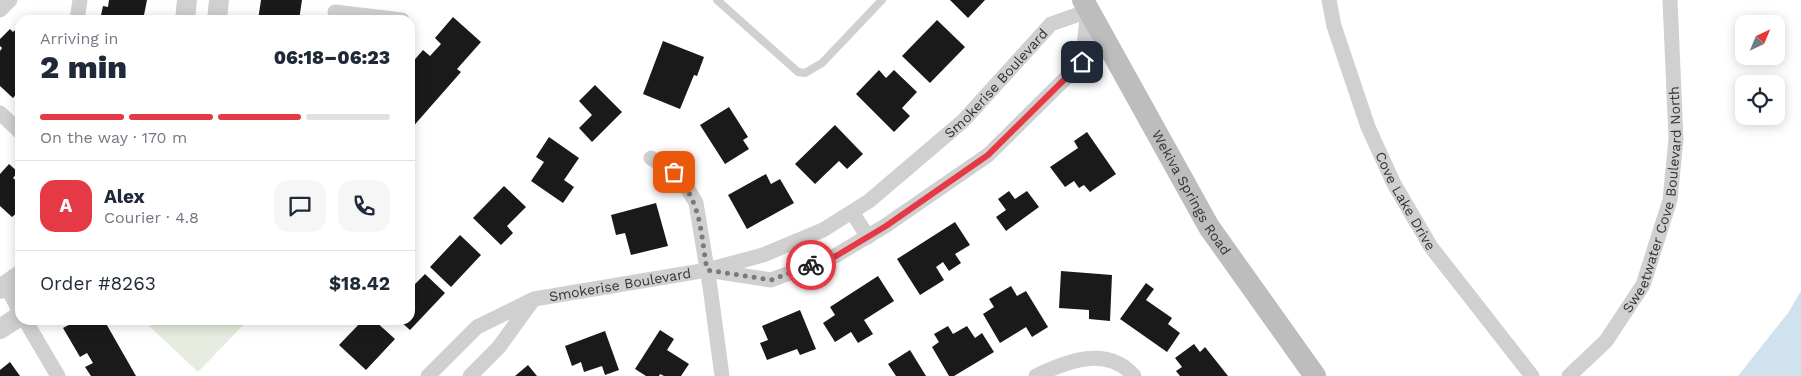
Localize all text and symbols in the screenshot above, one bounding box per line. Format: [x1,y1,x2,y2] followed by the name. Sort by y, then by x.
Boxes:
[1735,15,1785,65] north arrow
[1735,15,1785,125] map controls
[941,25,1051,141] street label: Smokerise Boulevard
[40,29,118,48] text: Arriving in
[1061,41,1103,83] pin
[274,46,390,69] text: 06:18–06:23
[40,48,127,86] text: 2 min
[1068,48,1096,76] icon: home
[1735,75,1785,125] button: locate
[1619,86,1684,316] street label: Sweetwater Cove Boulevard North
[1149,127,1234,258] street label: Wekiva Springs Road
[40,128,187,147] text: On the way · 170 m
[1372,149,1439,253] street label: Cove Lake Drive
[653,151,695,193] pin
[660,158,688,186] icon: bag
[274,180,326,232] button: chat
[338,180,390,232] button: phone
[104,185,145,208] text: Alex
[60,194,72,217] text: A
[104,208,199,227] text: Courier · 4.8
[786,240,836,290] courier
[797,251,825,279] icon: bike
[548,265,692,304] street label: Smokerise Boulevard
[40,272,156,295] text: Order #8263
[329,272,390,295] text: $18.42

